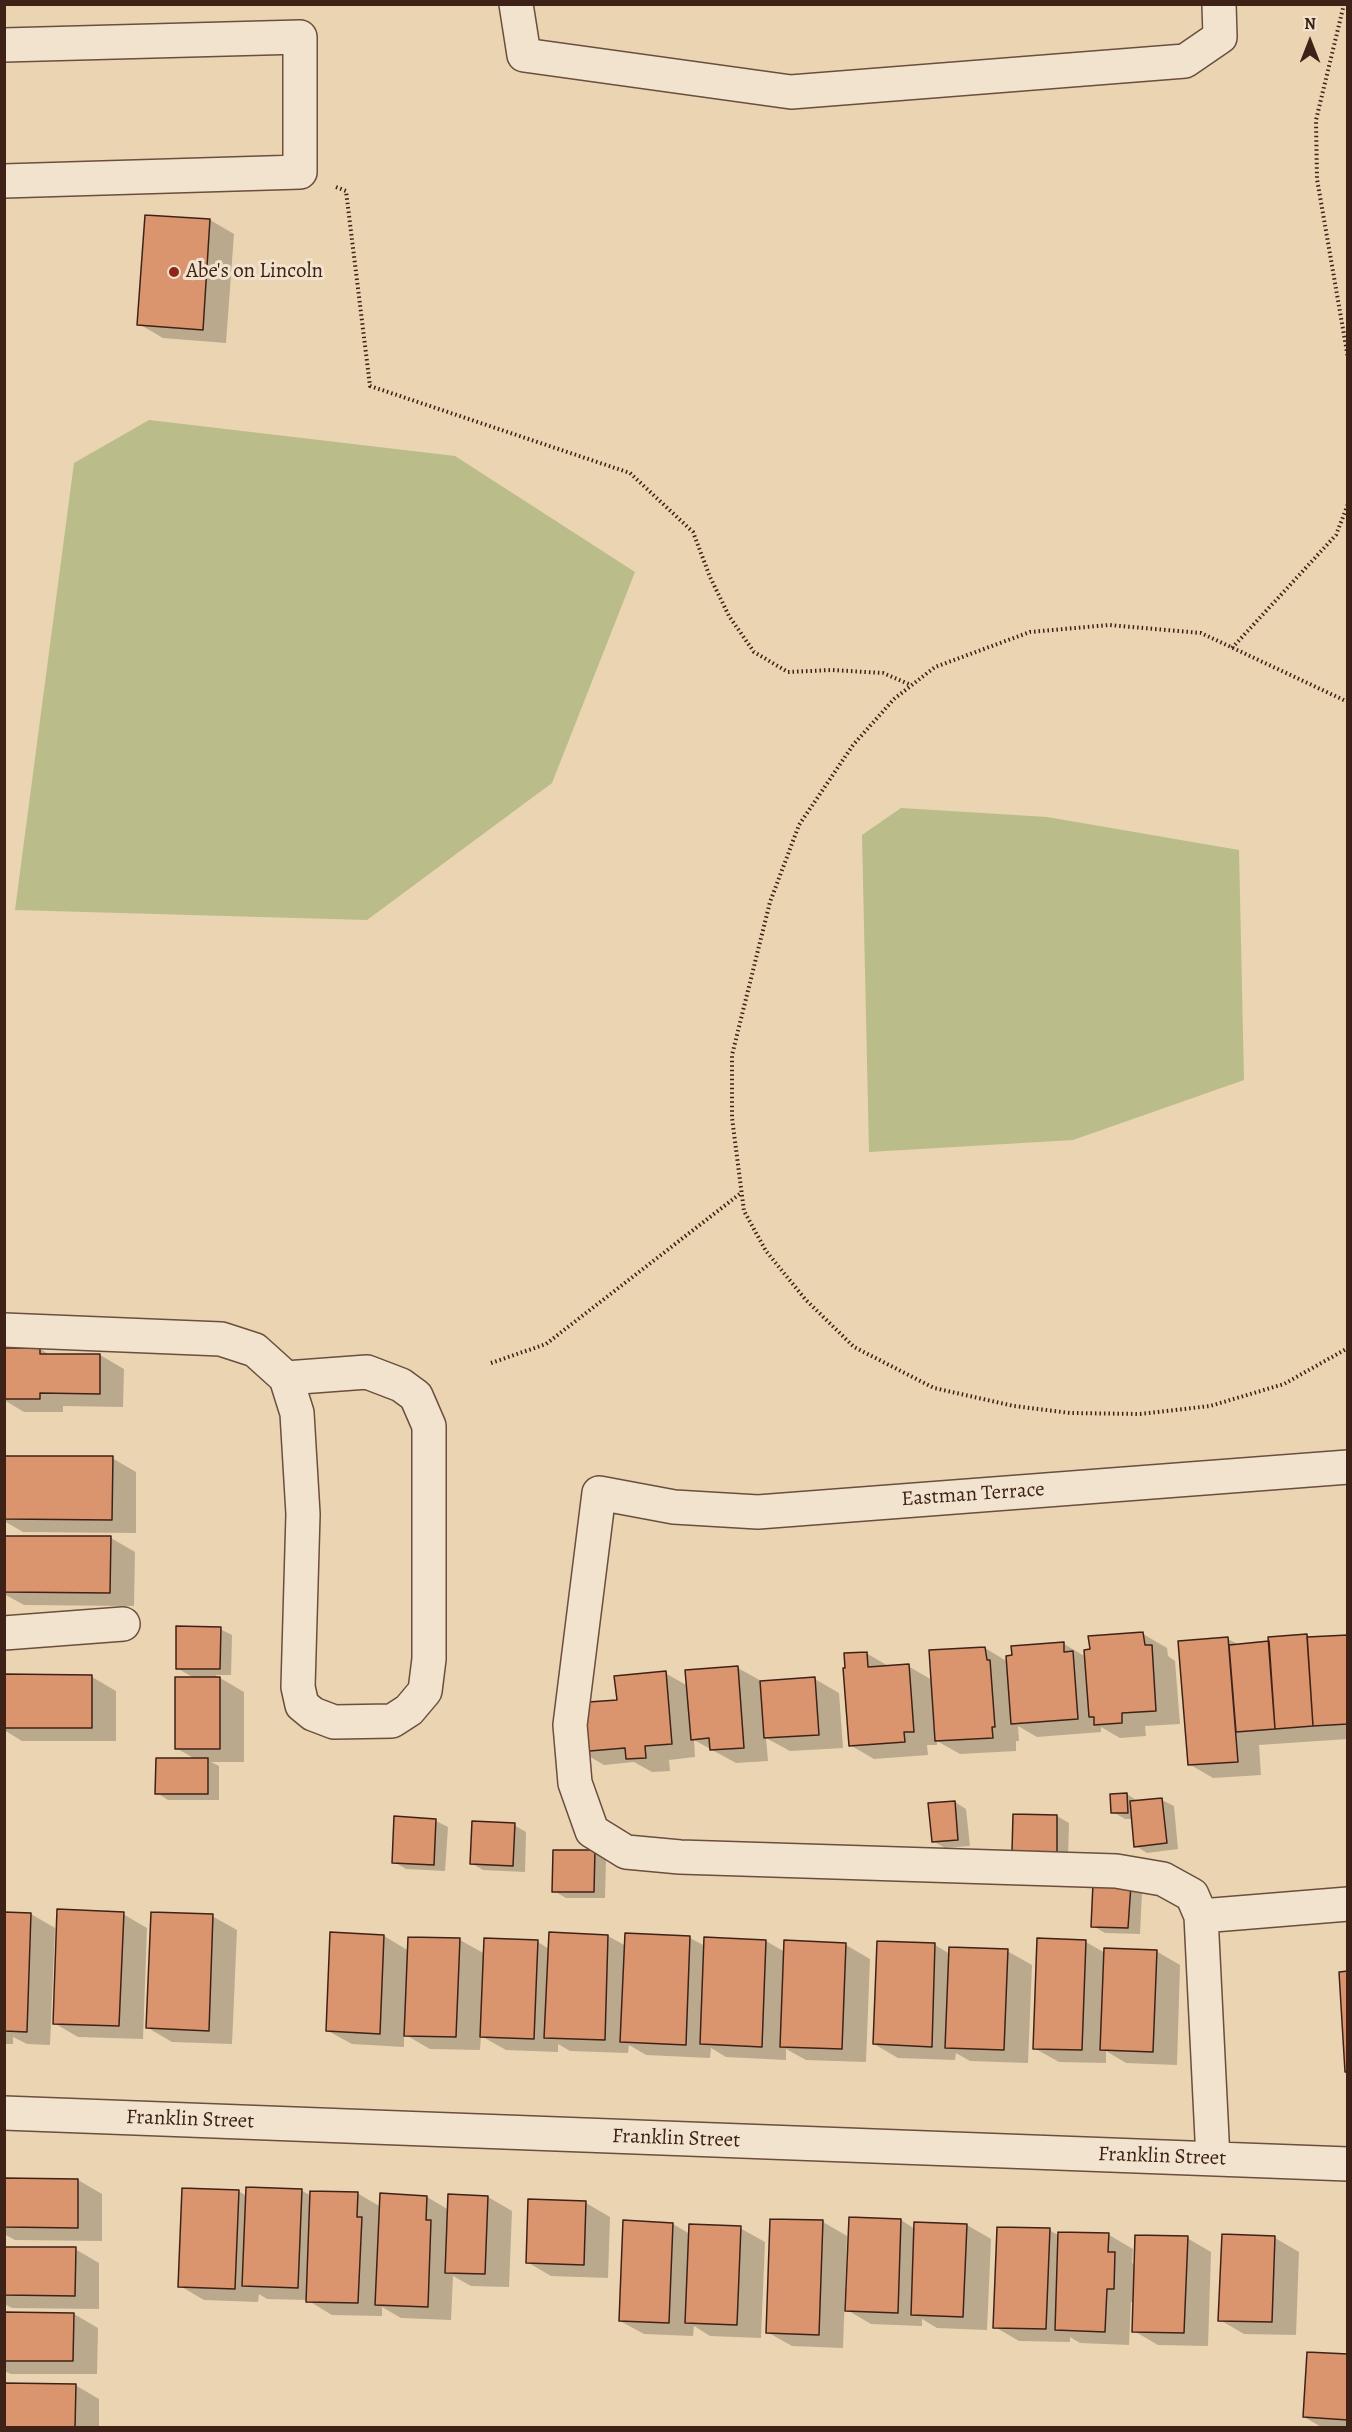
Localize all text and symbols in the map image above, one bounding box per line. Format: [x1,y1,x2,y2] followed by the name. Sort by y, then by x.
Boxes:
[1280,12,1340,72] north arrow
[1304,13,1316,35] text: N
[186,259,323,285] place label: Abe's on Lincoln
[167,265,181,279] marker: Abe's on Lincoln
[901,1477,1045,1513] street label: Eastman Terrace
[125,2105,255,2135] street label: Franklin Street
[611,2124,741,2154] street label: Franklin Street
[1097,2142,1227,2172] street label: Franklin Street

